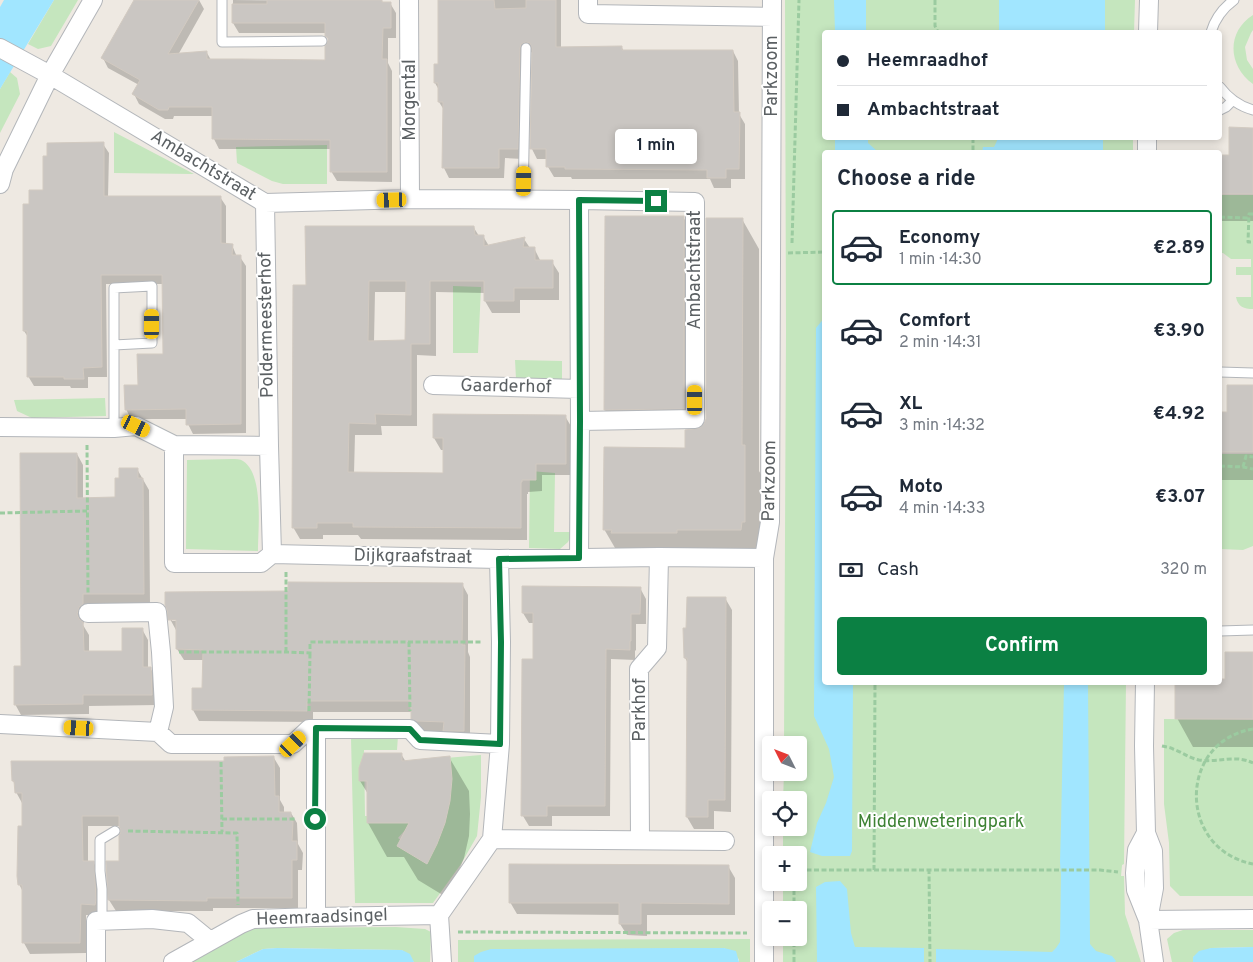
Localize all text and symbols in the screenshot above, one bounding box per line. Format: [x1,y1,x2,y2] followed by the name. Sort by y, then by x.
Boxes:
[761,35,784,117] street label: Parkzoom
[867,49,988,73] text: Heemraadhof
[399,59,422,141] street label: Morgental
[867,98,999,122] text: Ambachtstraat
[146,125,260,207] street label: Ambachtstraat
[615,128,697,164] callout: 1 min
[637,136,675,156] text: 1 min
[516,166,531,196] car
[837,166,975,193] text: Choose a ride
[645,190,667,212] route end
[376,192,407,208] car
[684,210,707,330] street label: Ambachtstraat
[839,225,884,270] icon: car
[899,226,980,250] text: Economy
[1153,236,1205,260] text: €2.89
[899,250,982,270] text: 1 min · 14:30
[254,252,280,398] street label: Poldermeesterhof
[839,308,884,353] icon: car
[144,309,159,339] car
[899,309,971,333] text: Comfort
[1153,319,1205,343] text: €3.90
[899,333,981,353] text: 2 min · 14:31
[460,375,552,399] street label: Gaarderhof
[687,385,702,415] car
[839,391,884,436] icon: car
[899,392,922,416] text: XL
[1153,402,1205,426] text: €4.92
[119,413,152,439] car
[899,416,985,436] text: 3 min · 14:32
[758,440,782,522] street label: Parkzoom
[839,474,884,519] icon: car
[899,475,943,499] text: Moto
[1155,485,1205,509] text: €3.07
[899,499,985,519] text: 4 min · 14:33
[353,544,473,570] street label: Dijkgraafstraat
[837,556,865,584] icon: cash
[877,558,919,582] text: Cash
[1160,560,1207,580] text: 320 m
[837,617,1207,675] button: Confirm
[629,678,652,742] street label: Parkhof
[63,720,94,736] car
[276,728,309,760] car
[762,736,808,781] north arrow
[762,736,807,946] map controls
[762,791,807,836] button: locate
[304,808,326,830] route start
[858,811,1024,834] park label: Middenweteringpark
[762,846,807,891] button: +
[762,901,807,946] button: −
[256,904,388,932] street label: Heemraadsingel

